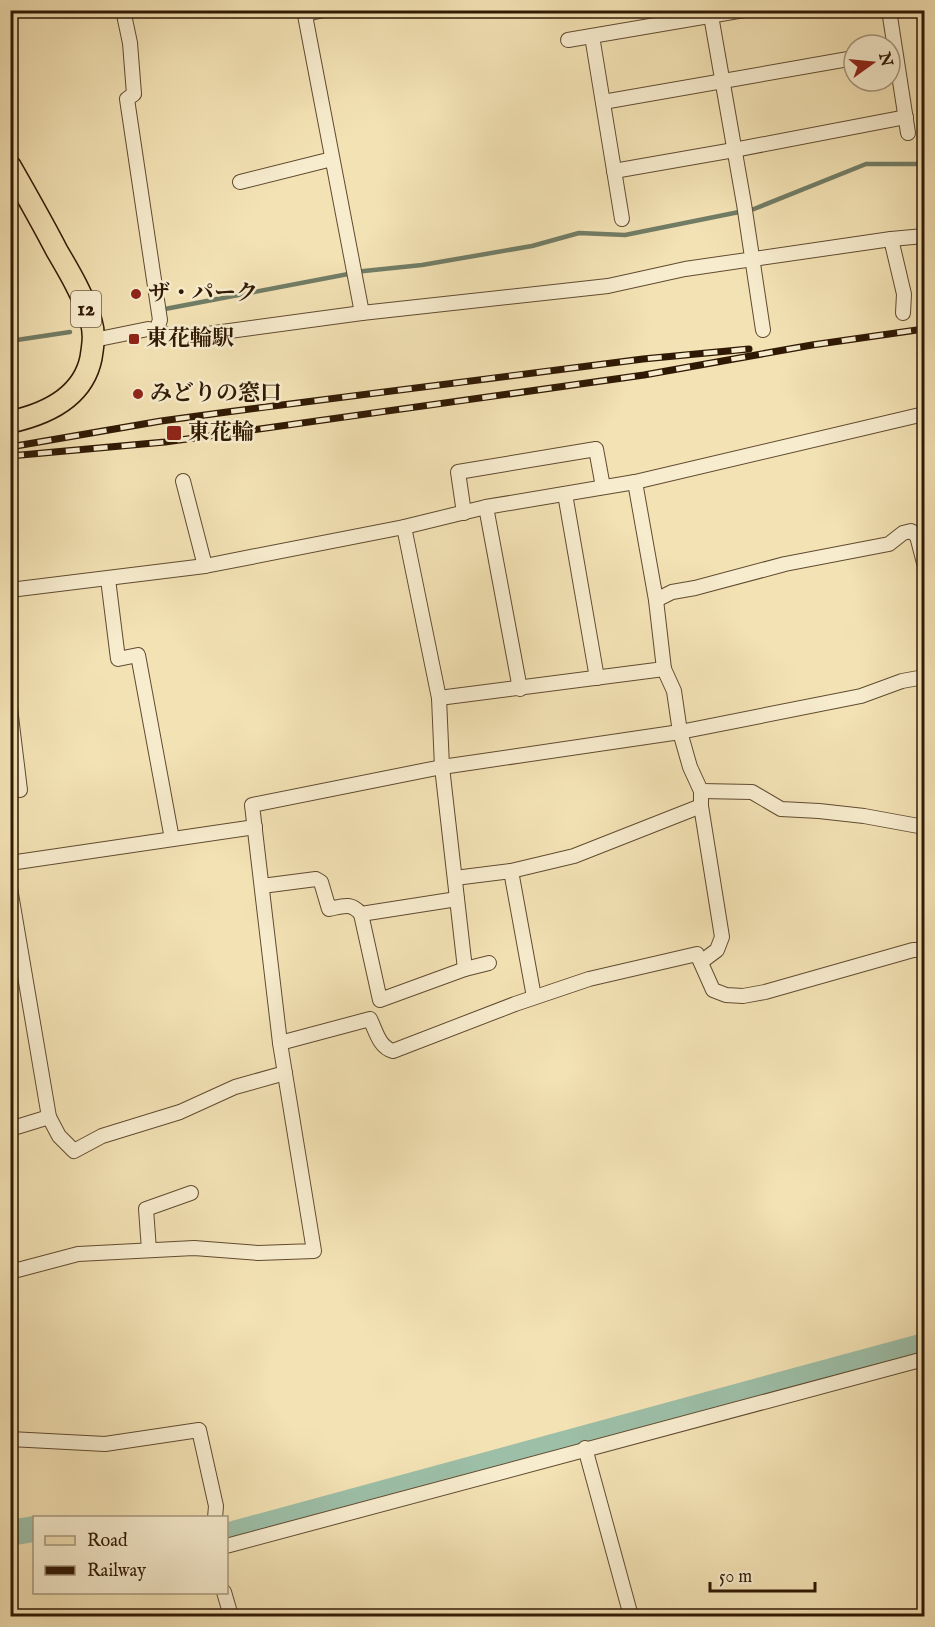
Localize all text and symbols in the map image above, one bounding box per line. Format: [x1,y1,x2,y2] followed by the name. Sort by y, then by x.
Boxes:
[842,33,902,93] north arrow
[873,49,896,69] text: N
[148,280,258,308] place label: ザ・パーク
[129,287,143,301] marker: ザ・パーク
[71,291,101,327] road number: 12
[146,325,234,353] place label: 東花輪駅
[127,332,141,346] marker: 東花輪駅
[150,380,282,408] place label: みどりの窓口
[131,387,145,401] marker: みどりの窓口
[188,419,254,447] place label: 東花輪
[165,424,183,442] marker: 東花輪
[33,1516,228,1594] legend
[87,1530,128,1553] text: Road
[710,1555,815,1593] scale bar
[87,1560,146,1583] text: Railway
[719,1566,752,1589] text: 50 m

